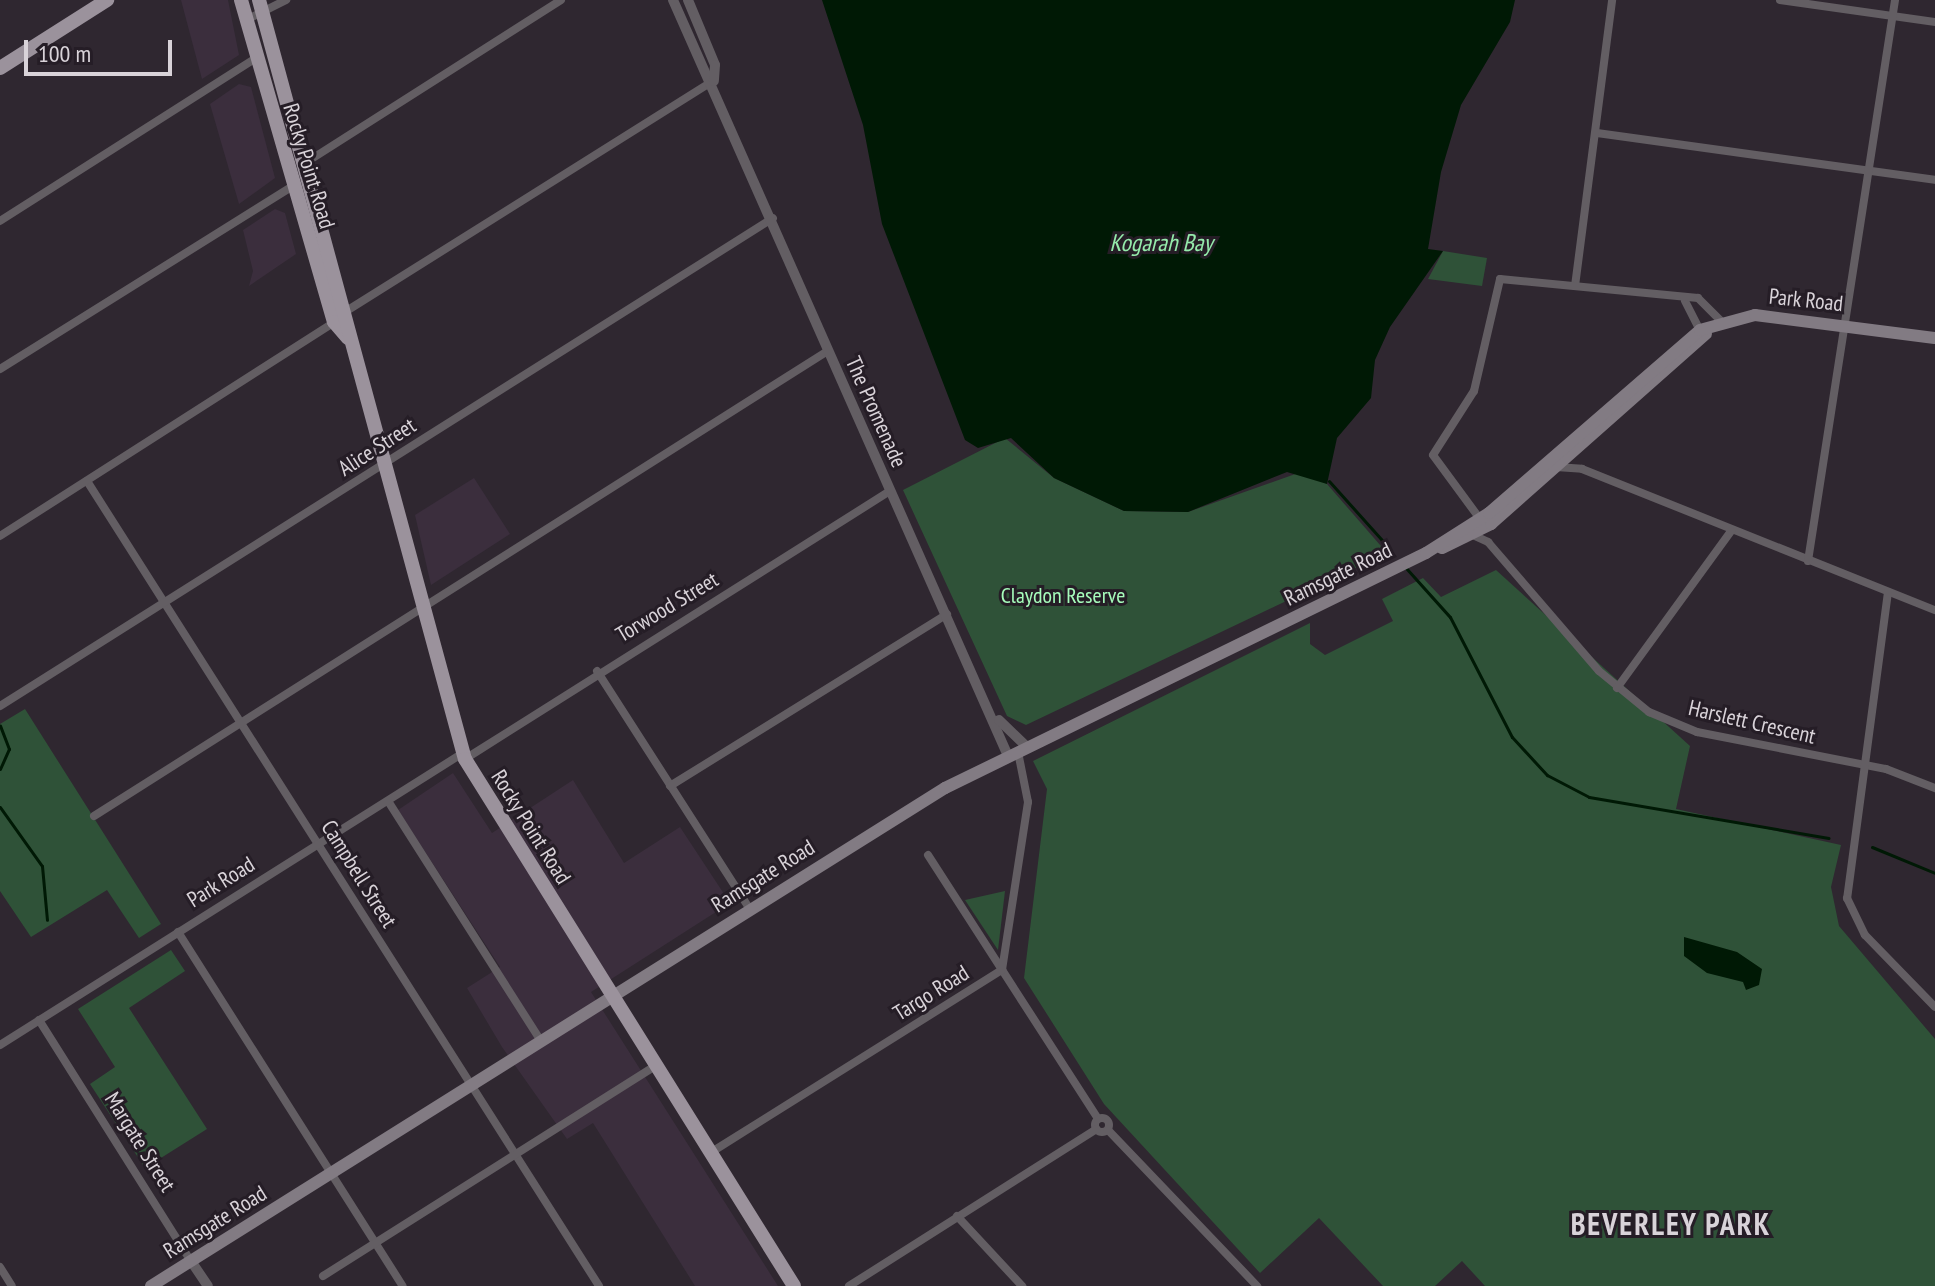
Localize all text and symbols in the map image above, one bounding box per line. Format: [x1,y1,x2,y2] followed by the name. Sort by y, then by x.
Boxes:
[28,24,176,74] scale bar
[38,38,91,69] text: 100 m
[277,100,341,232] street label: Rocky Point Road
[1110,229,1212,257] water label: Kogarah Bay
[1767,283,1845,317] street label: Park Road
[840,352,912,472] street label: The Promenade
[333,412,421,482] street label: Alice Street
[1280,537,1396,611] street label: Ramsgate Road
[611,566,723,648] street label: Torwood Street
[1001,583,1125,609] park label: Claydon Reserve
[1686,695,1818,749] street label: Harslett Crescent
[485,765,577,889] street label: Rocky Point Road
[316,815,402,933] street label: Campbell Street
[707,834,819,918] street label: Ramsgate Road
[182,851,260,913] street label: Park Road
[888,960,974,1026] street label: Targo Road
[99,1087,181,1197] street label: Margate Street
[159,1180,271,1264] street label: Ramsgate Road
[1570,1206,1772,1242] district label: BEVERLEY PARK

